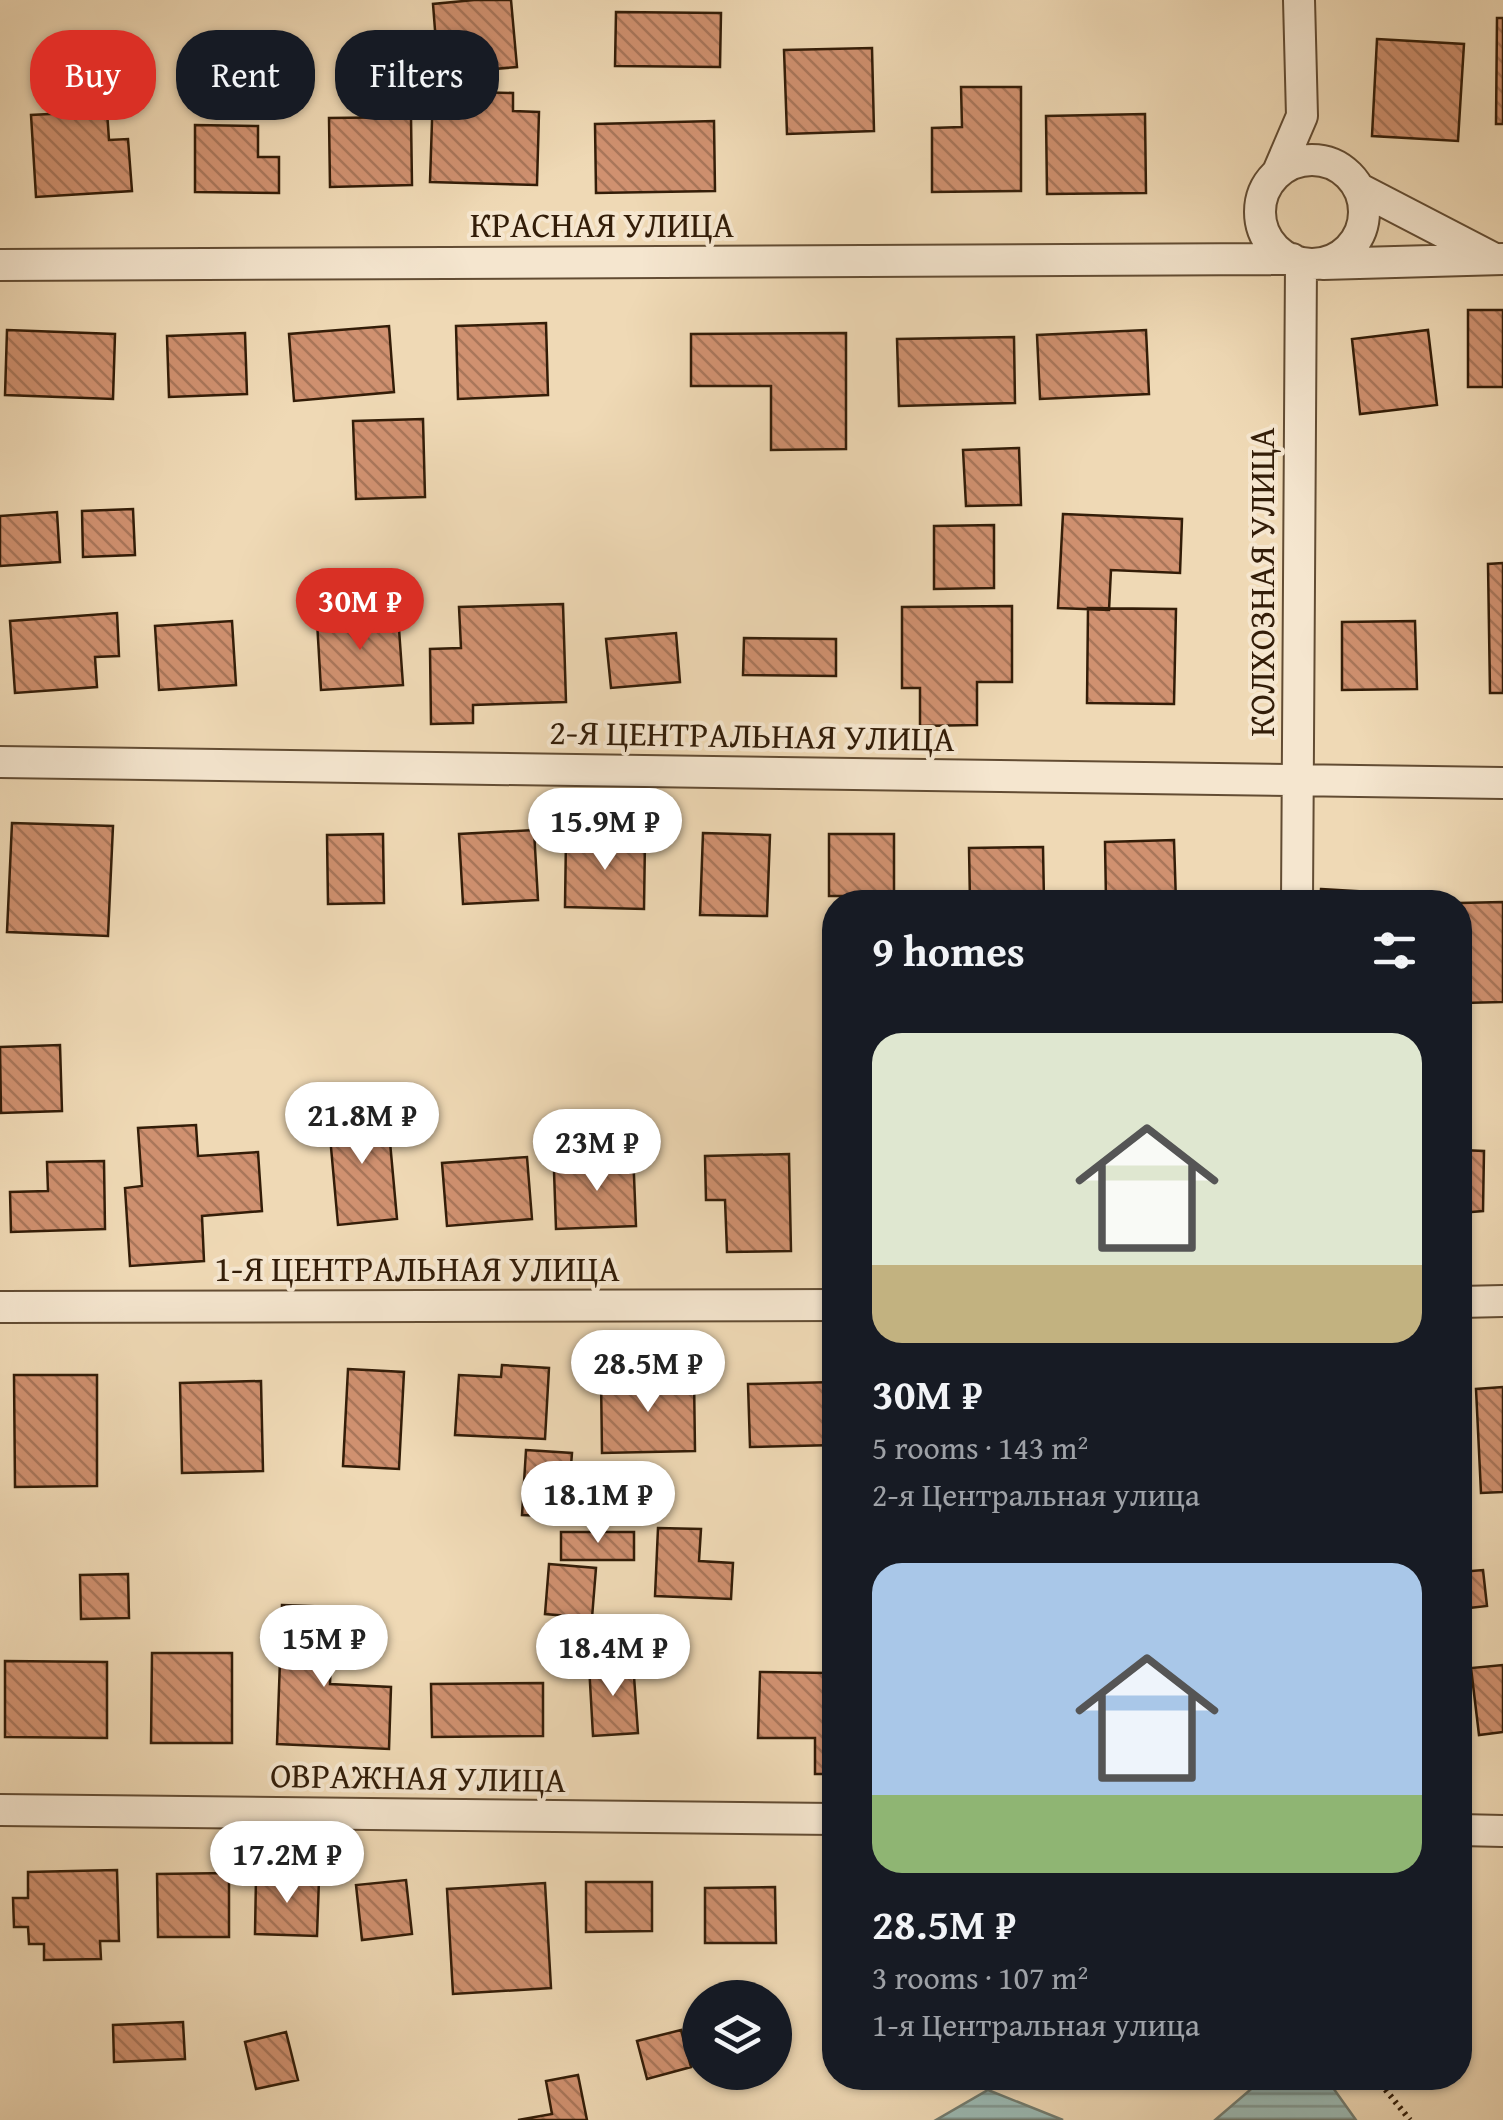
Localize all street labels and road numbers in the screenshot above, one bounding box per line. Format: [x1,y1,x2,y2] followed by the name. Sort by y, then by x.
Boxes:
[470,199,734,250] street label: КРАСНАЯ УЛИЦА
[1236,427,1287,737] street label: КОЛХОЗНАЯ УЛИЦА
[549,706,955,764] street label: 2-Я ЦЕНТРАЛЬНАЯ УЛИЦА
[214,1243,620,1294] street label: 1-Я ЦЕНТРАЛЬНАЯ УЛИЦА
[270,1749,566,1805] street label: ОВРАЖНАЯ УЛИЦА

